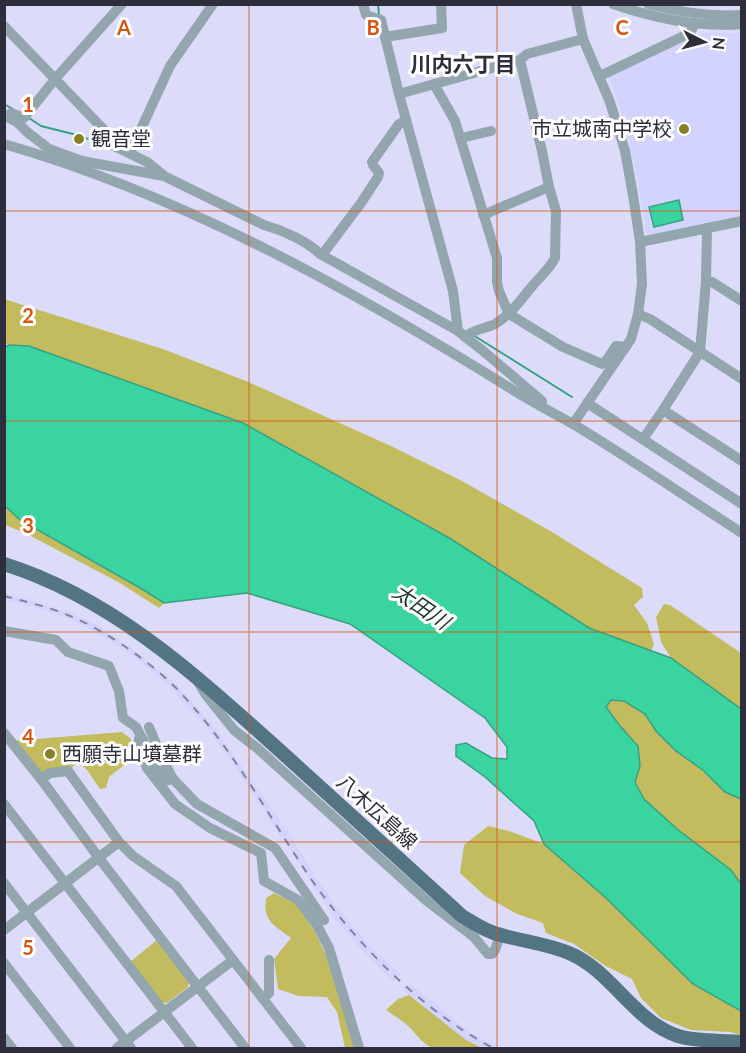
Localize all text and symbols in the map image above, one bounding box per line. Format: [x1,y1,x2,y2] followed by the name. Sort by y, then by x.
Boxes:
[674,12,734,72] north arrow
[116,15,131,39] text: A
[366,15,380,39] text: B
[615,15,629,39] text: C
[709,36,730,51] text: N
[411,51,516,76] district label: 川内六丁目
[22,92,34,116] text: 1
[532,116,672,140] place label: 市立城南中学校
[677,122,691,136] marker: 市立城南中学校
[91,126,151,150] place label: 観音堂
[72,132,86,146] marker: 観音堂
[22,303,34,327] text: 2
[22,513,34,537] text: 3
[389,578,457,635] water label: 太田川
[22,724,34,748] text: 4
[62,741,202,765] place label: 西願寺山墳墓群
[43,747,57,761] marker: 西願寺山墳墓群
[332,769,423,854] street label: 八木広島線
[22,935,34,959] text: 5

